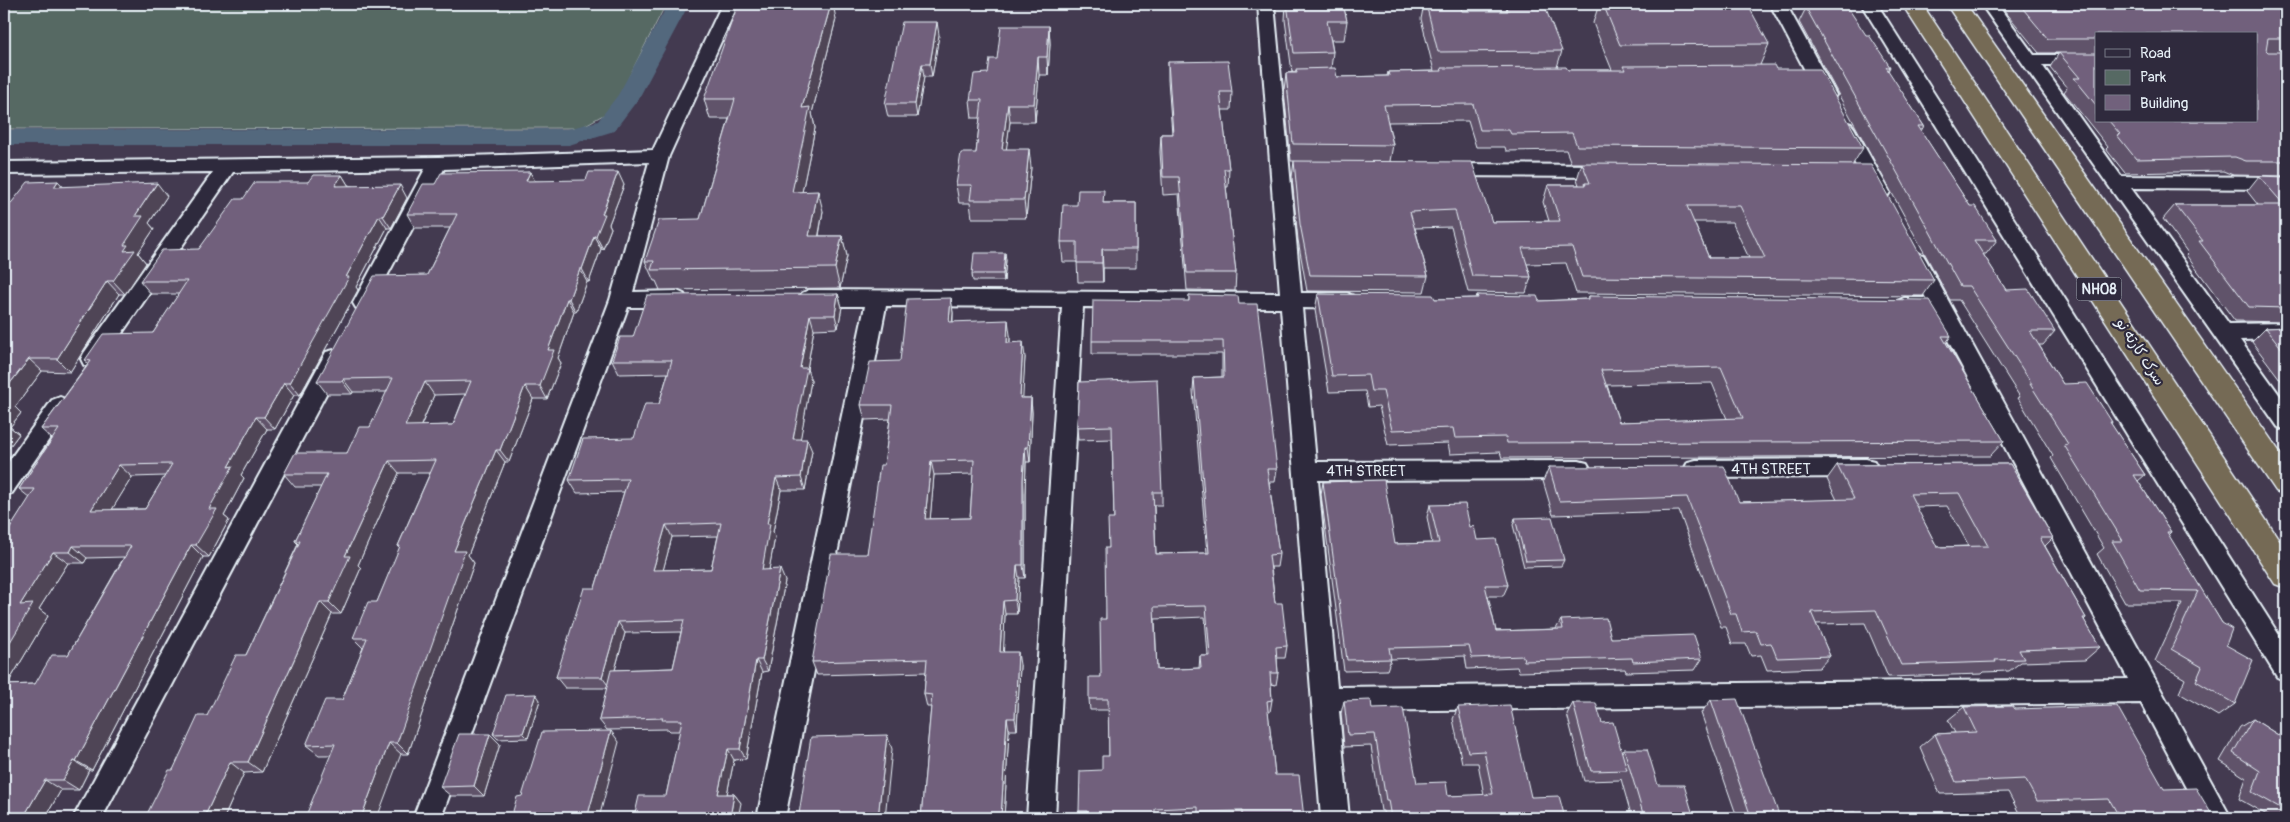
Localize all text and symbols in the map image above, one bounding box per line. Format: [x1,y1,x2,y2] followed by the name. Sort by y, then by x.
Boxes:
[2095,32,2258,122] legend
[2140,44,2171,63] text: Road
[2140,68,2167,87] text: Park
[2140,94,2188,113] text: Building
[2076,278,2122,300] road number: NH08
[2111,314,2169,389] street label: سرک کارته نو
[1731,460,1811,479] street label: 4TH STREET
[1326,462,1406,481] street label: 4TH STREET

